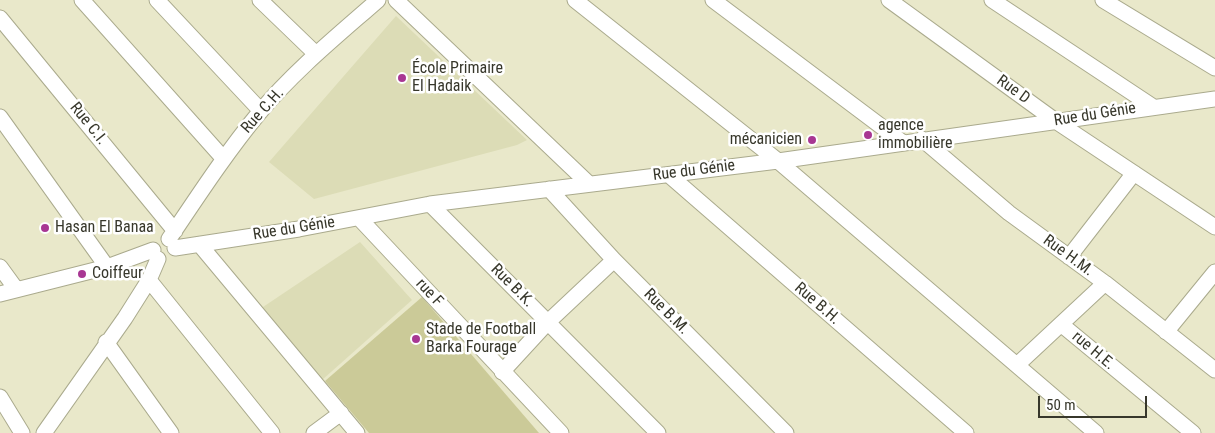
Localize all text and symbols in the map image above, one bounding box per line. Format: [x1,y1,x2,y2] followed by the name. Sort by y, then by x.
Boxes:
[412,59,503,97] place label: École Primaire El Hadaik
[993,71,1033,109] street label: Rue D
[396,72,408,84] marker: École Primaire El Hadaik
[238,84,288,138] street label: Rue C.H.
[65,99,111,149] street label: Rue C.I.
[1053,99,1137,131] street label: Rue du Génie
[878,116,952,154] place label: agence immobilière
[862,129,874,141] marker: agence immobilière
[730,130,802,150] place label: mécanicien
[806,134,818,146] marker: mécanicien
[652,156,736,186] street label: Rue du Génie
[252,213,336,245] street label: Rue du Génie
[55,218,154,238] place label: Hasan El Banaa
[39,222,51,234] marker: Hasan El Banaa
[1039,231,1097,281] street label: Rue H.M.
[486,260,538,312] street label: Rue B.K.
[92,264,143,284] place label: Coiffeur
[76,268,88,280] marker: Coiffeur
[411,275,447,311] street label: rue F
[790,279,844,329] street label: Rue B.H.
[639,285,693,339] street label: Rue B.M.
[426,320,536,358] place label: Stade de Football Barka Fourage
[1068,328,1118,374] street label: rue H.E.
[410,333,422,345] marker: Stade de Football Barka Fourage
[1040,386,1149,418] scale bar
[1046,396,1076,414] text: 50 m

